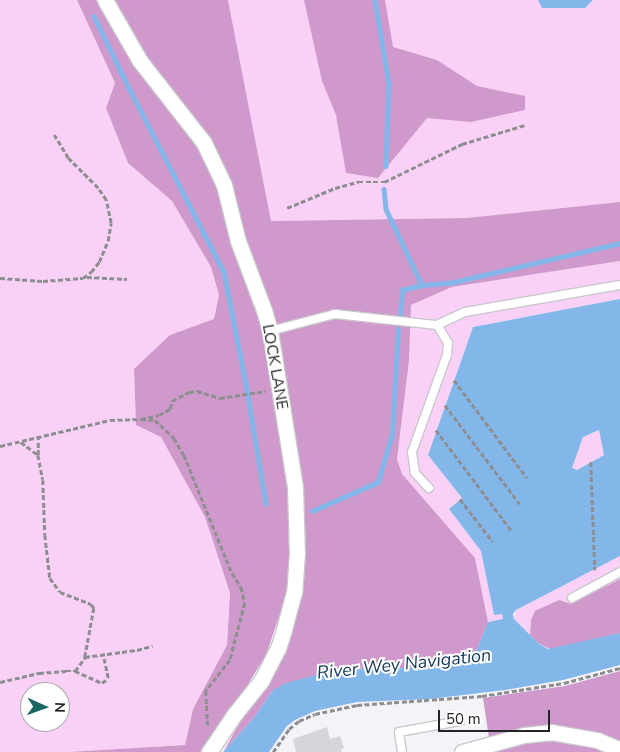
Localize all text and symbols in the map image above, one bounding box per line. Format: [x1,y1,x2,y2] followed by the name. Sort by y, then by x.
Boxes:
[258,323,292,411] street label: LOCK LANE
[316,644,492,684] water label: River Wey Navigation
[20,682,70,732] north arrow
[440,700,552,732] scale bar
[50,702,69,713] text: N
[446,709,481,729] text: 50 m

